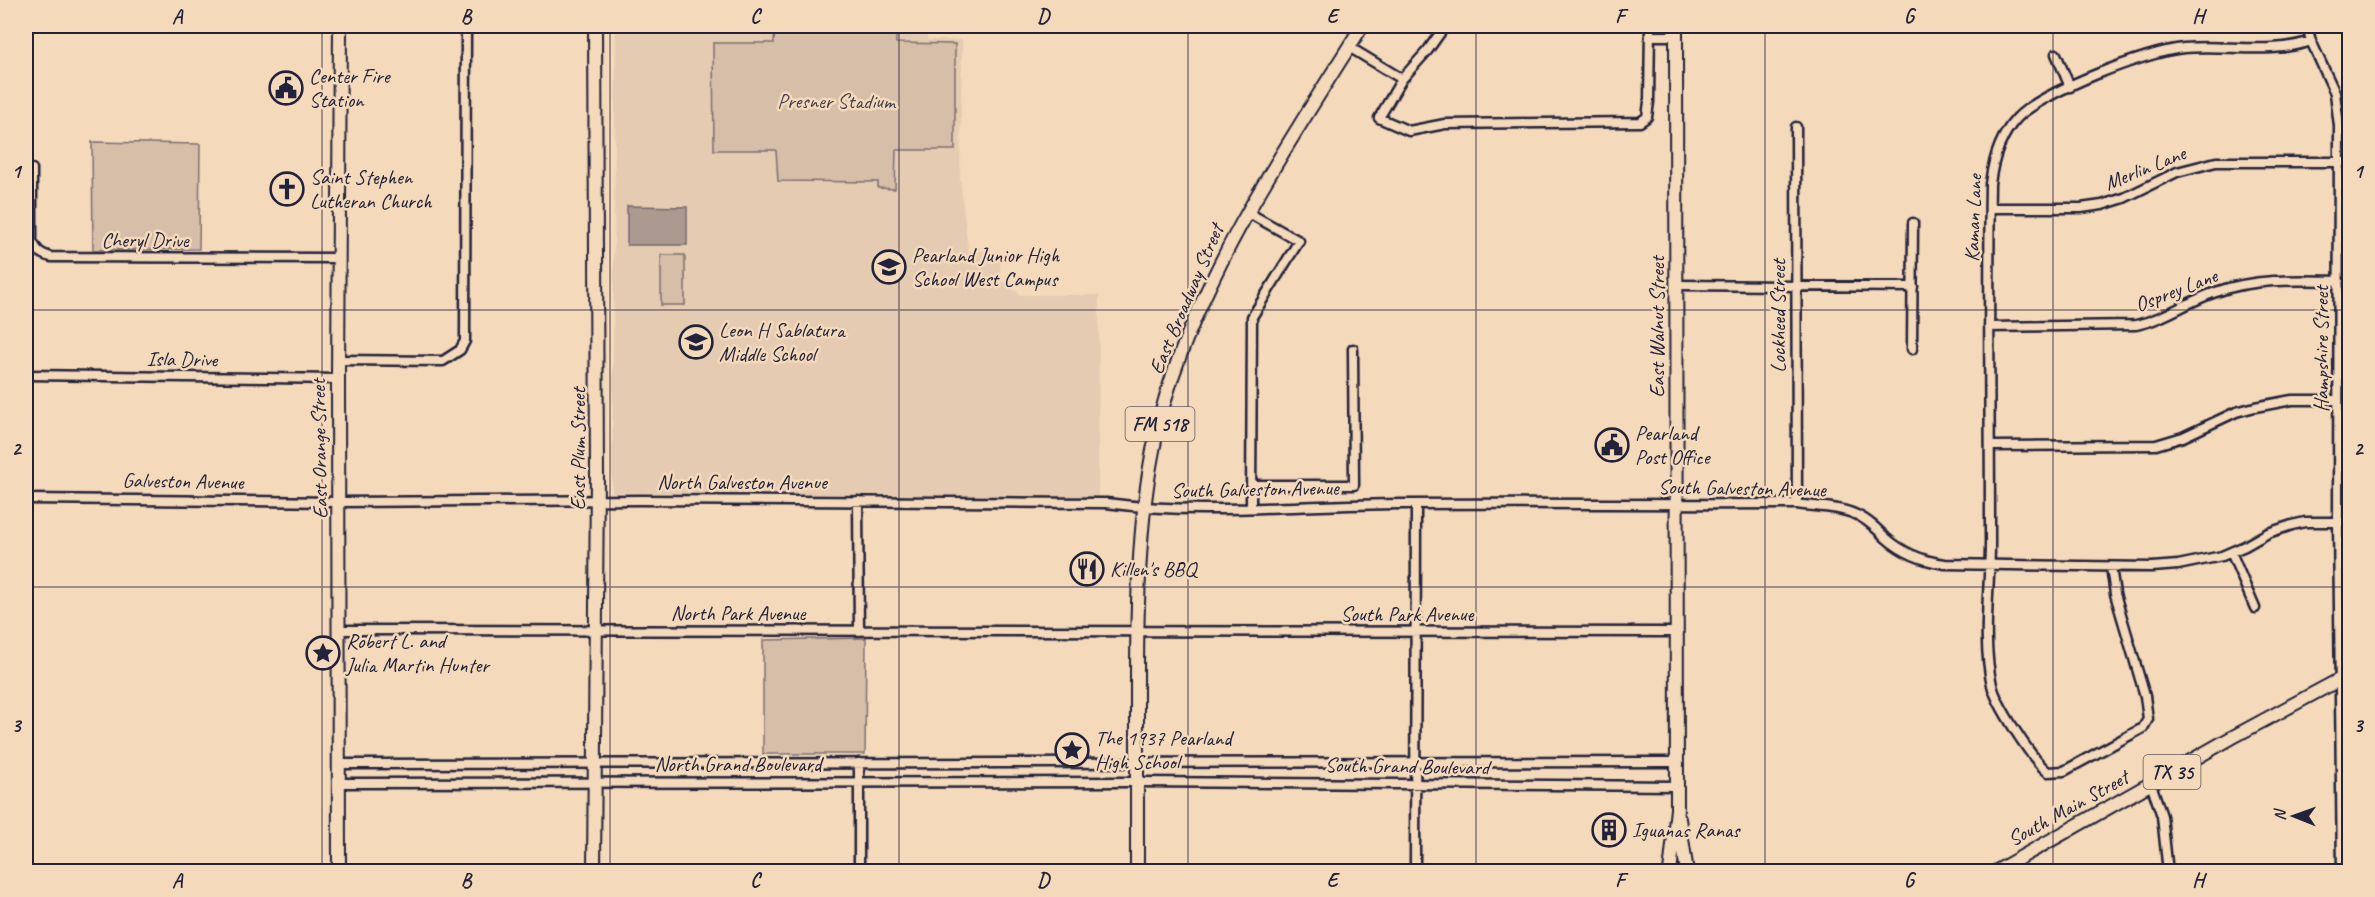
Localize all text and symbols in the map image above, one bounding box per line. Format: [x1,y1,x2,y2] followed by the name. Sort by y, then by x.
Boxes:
[172,4,184,29] text: A
[461,4,473,29] text: B
[750,4,762,29] text: C
[1037,4,1051,29] text: D
[1327,4,1341,29] text: E
[1615,4,1629,29] text: F
[1904,4,1917,29] text: G
[2192,4,2207,29] text: H
[309,63,392,113] place label: Center Fire Station
[268,70,304,106] public building icon: Center Fire Station
[777,88,897,114] park label: Presner Stadium
[2101,139,2191,196] street label: Merlin Lane
[12,159,23,184] text: 1
[2354,159,2365,184] text: 1
[310,164,433,214] place label: Saint Stephen Lutheran Church
[269,171,305,207] church icon: Saint Stephen Lutheran Church
[1958,172,1988,262] street label: Kaman Lane
[1143,217,1230,378] street label: East Broadway Street
[101,227,190,253] street label: Cheryl Drive
[912,242,1061,292] place label: Pearland Junior High School West Campus
[871,249,907,285] school or university icon: Pearland Junior High School West Campus
[1644,254,1670,398] street label: East Walnut Street
[1765,257,1791,373] street label: Lockheed Street
[2131,262,2222,318] street label: Osprey Lane
[2308,284,2334,412] street label: Hampshire Street
[719,317,847,367] place label: Leon H Sablatura Middle School
[678,324,714,360] school or university icon: Leon H Sablatura Middle School
[146,345,219,373] street label: Isla Drive
[305,377,333,519] street label: East Orange Street
[565,386,591,510] street label: East Plum Street
[1126,407,1194,441] road number: FM 518
[1635,420,1712,470] place label: Pearland Post Office
[1594,427,1630,463] public building icon: Pearland Post Office
[12,436,23,461] text: 2
[2354,436,2365,461] text: 2
[122,467,245,495] street label: Galveston Avenue
[657,469,829,495] street label: North Galveston Avenue
[1658,474,1827,502] street label: South Galveston Avenue
[1171,475,1340,503] street label: South Galveston Avenue
[1069,551,1105,587] restaurant icon: Killen's BBQ
[1110,556,1198,582] place label: Killen's BBQ
[671,600,806,626] street label: North Park Avenue
[1341,601,1475,627] street label: South Park Avenue
[345,628,491,678] place label: Robert L. and Julia Martin Hunter
[305,635,341,671] place icon: Robert L. and Julia Martin Hunter
[12,713,23,738] text: 3
[2354,713,2365,738] text: 3
[1095,725,1235,775] place label: The 1937 Pearland High School
[1054,732,1090,768] place icon: The 1937 Pearland High School
[655,751,825,777] street label: North Grand Boulevard
[1325,752,1492,780] street label: South Grand Boulevard
[2144,755,2200,789] road number: TX 35
[2003,763,2135,852] street label: South Main Street
[2264,786,2324,846] north arrow
[2270,808,2290,821] text: N
[1591,812,1627,848] building icon: Iguanas Ranas
[1632,817,1741,843] place label: Iguanas Ranas
[172,868,184,893] text: A
[461,868,473,893] text: B
[750,868,762,893] text: C
[1037,868,1051,893] text: D
[1327,868,1341,893] text: E
[1615,868,1629,893] text: F
[1904,868,1917,893] text: G
[2192,868,2207,893] text: H

